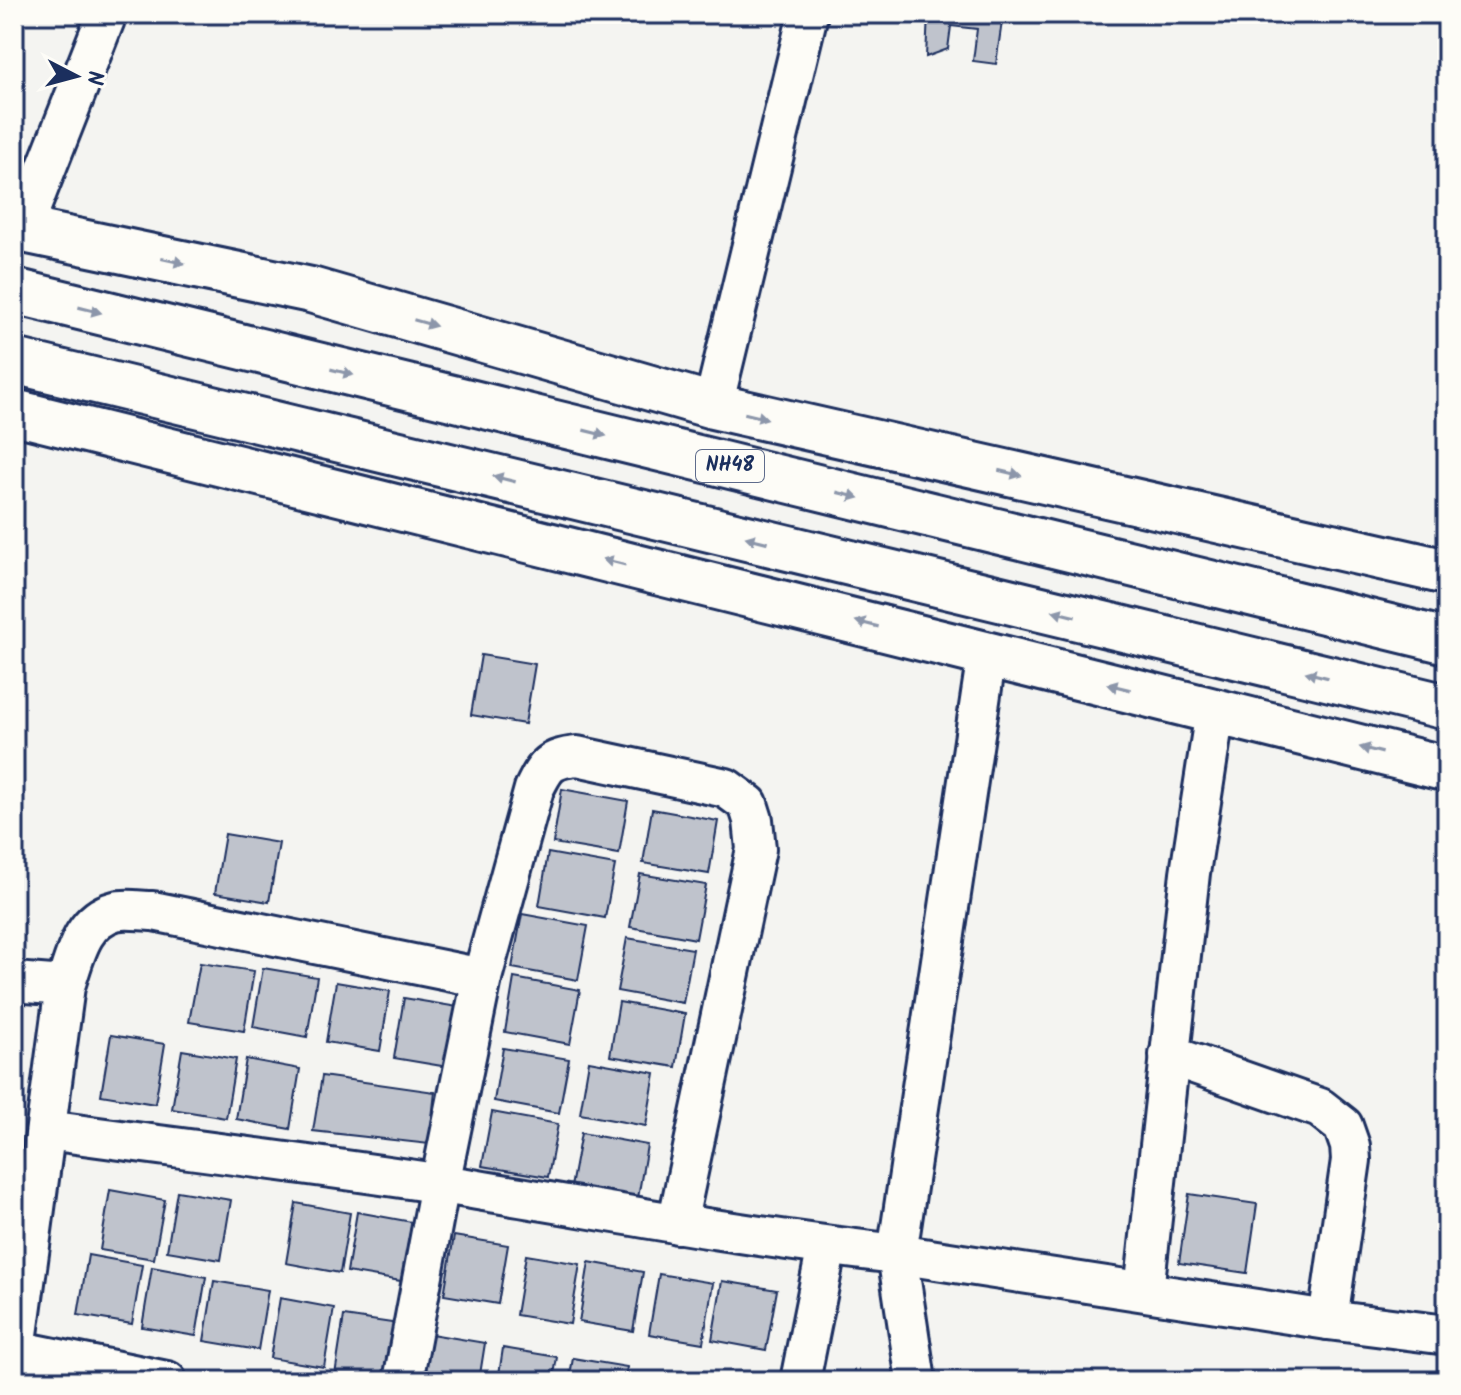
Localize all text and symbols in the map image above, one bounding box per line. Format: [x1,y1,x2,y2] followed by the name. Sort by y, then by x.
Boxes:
[36,36,116,116] north arrow
[75,69,112,87] text: N
[160,255,185,268] one-way arrow
[77,304,102,317] one-way arrow
[413,317,438,329] one-way arrow
[330,366,355,378] one-way arrow
[744,410,769,422] one-way arrow
[583,427,608,440] one-way arrow
[696,450,764,482] road number: NH48
[997,467,1022,480] one-way arrow
[492,472,517,485] one-way arrow
[835,489,860,502] one-way arrow
[744,533,769,546] one-way arrow
[602,555,627,567] one-way arrow
[1051,608,1076,620] one-way arrow
[854,618,879,630] one-way arrow
[1304,669,1329,681] one-way arrow
[1106,680,1131,693] one-way arrow
[1359,743,1384,755] one-way arrow

